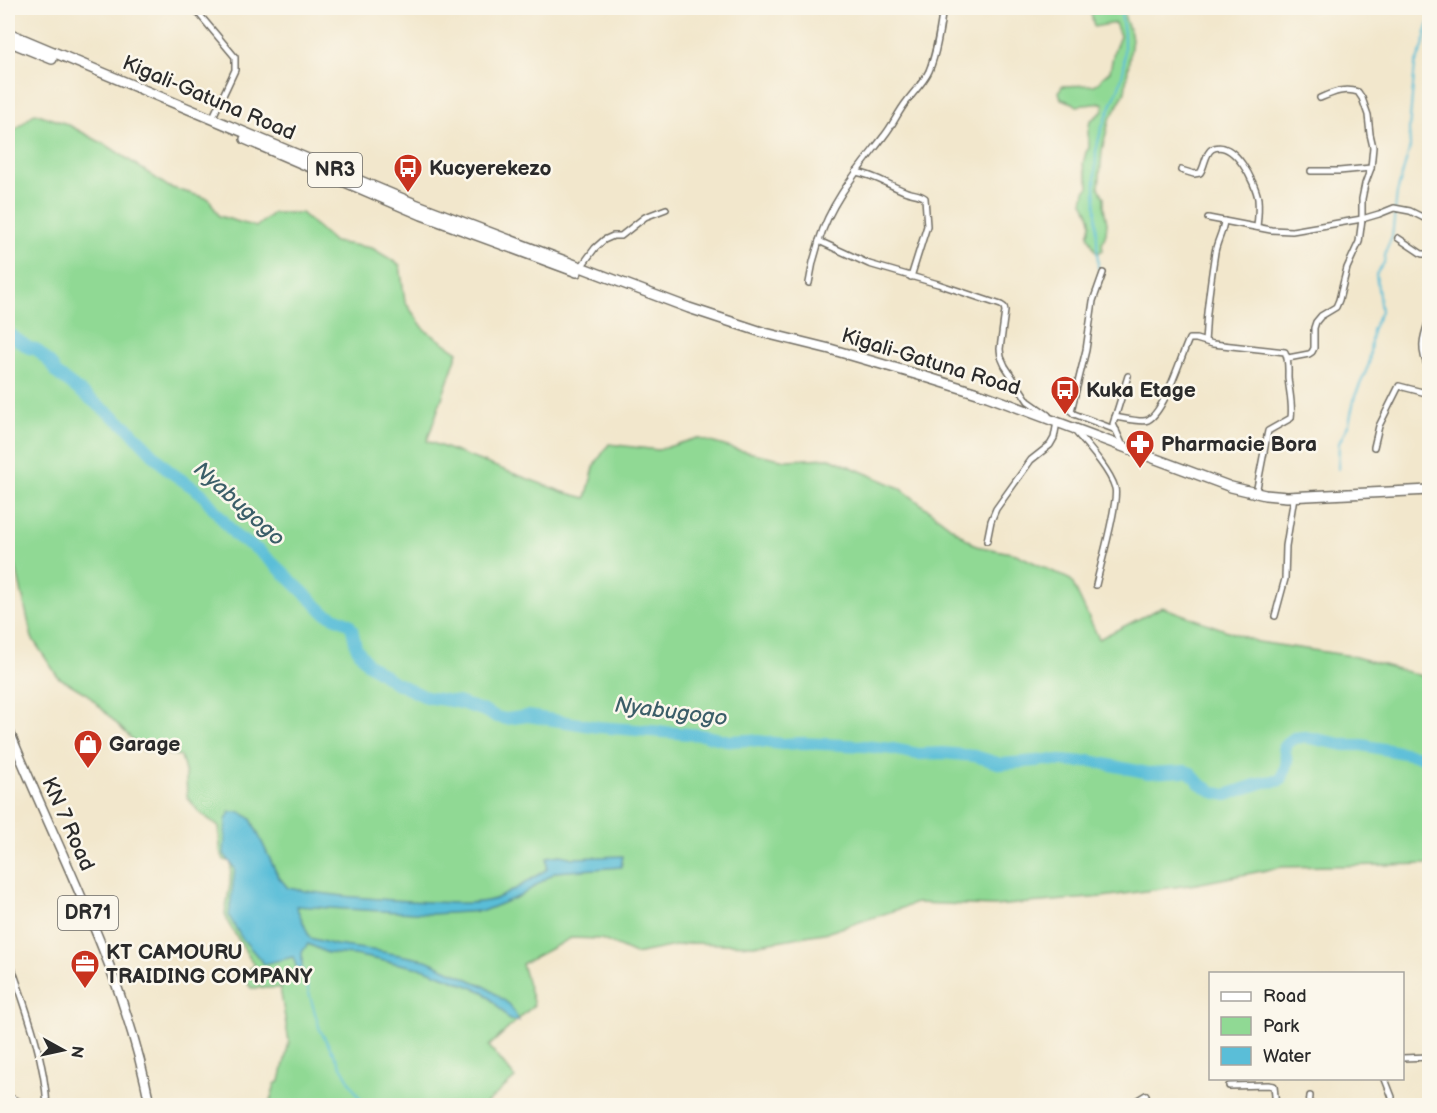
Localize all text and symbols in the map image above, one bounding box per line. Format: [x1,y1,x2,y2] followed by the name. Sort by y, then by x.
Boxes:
[119,50,299,146] street label: Kigali-Gatuna Road
[392,152,424,194] bus stop icon: Kucyerekezo
[308,153,362,187] road number: NR3
[429,156,551,181] place label: Kucyerekezo
[839,323,1023,401] street label: Kigali-Gatuna Road
[1049,374,1081,416] bus stop icon: Kuka Etage
[1086,378,1196,403] place label: Kuka Etage
[1124,428,1156,470] pharmacy icon: Pharmacie Bora
[1161,432,1317,457] place label: Pharmacie Bora
[188,456,290,552] water label: Nyabugogo
[613,692,729,732] water label: Nyabugogo
[72,728,104,770] shop icon: Garage
[109,732,180,757] place label: Garage
[36,773,100,875] street label: KN 7 Road
[58,896,118,930] road number: DR71
[106,940,313,989] place label: KT CAMOURU TRAIDING COMPANY
[69,948,101,990] office icon: KT CAMOURU TRAIDING COMPANY
[1209,972,1404,1080] legend
[1263,986,1307,1007] text: Road
[1263,1016,1299,1037] text: Park
[33,1020,93,1080] north arrow
[66,1045,87,1059] text: N
[1263,1046,1311,1067] text: Water

